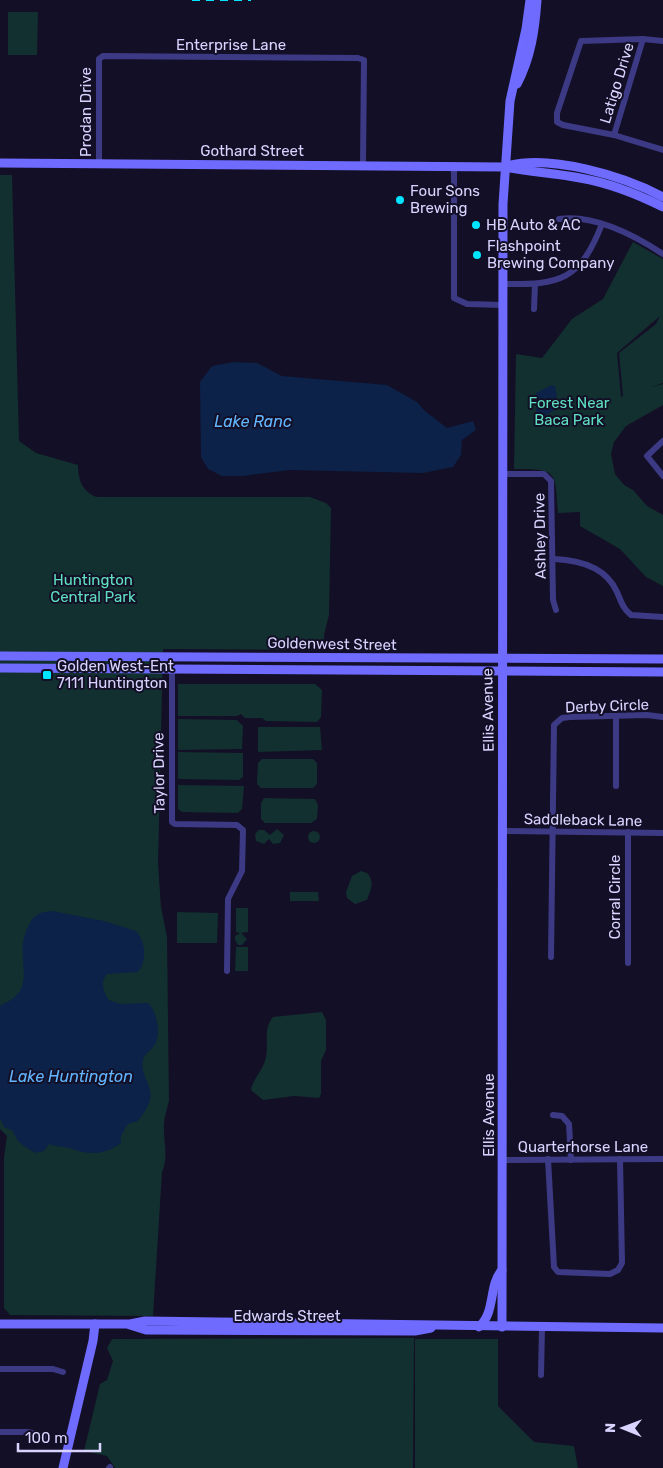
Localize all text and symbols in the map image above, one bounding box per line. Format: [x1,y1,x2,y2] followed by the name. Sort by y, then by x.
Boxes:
[176,36,286,54] street label: Enterprise Lane
[596,40,638,126] street label: Latigo Drive
[77,67,95,157] street label: Prodan Drive
[200,142,304,160] street label: Gothard Street
[410,182,480,217] place label: Four Sons Brewing
[394,194,406,206] marker: Four Sons Brewing
[486,216,581,234] place label: HB Auto & AC
[470,219,482,231] marker: HB Auto & AC
[487,237,614,272] place label: Flashpoint Brewing Company
[471,249,483,261] marker: Flashpoint Brewing Company
[528,394,610,429] park label: Forest Near Baca Park
[214,412,292,431] water label: Lake Ranc
[530,493,550,579] street label: Ashley Drive
[50,571,136,606] park label: Huntington Central Park
[267,634,397,654] street label: Goldenwest Street
[57,657,174,692] place label: Golden West-Ent 7111 Huntington
[478,668,498,752] street label: Ellis Avenue
[41,669,53,681] marker: Golden West-Ent 7111 Huntington
[565,696,649,716] street label: Derby Circle
[149,732,169,814] street label: Taylor Drive
[524,810,642,830] street label: Saddleback Lane
[606,855,624,939] street label: Corral Circle
[9,1067,133,1086] water label: Lake Huntington
[480,1073,498,1157] street label: Ellis Avenue
[518,1138,648,1156] street label: Quarterhorse Lane
[233,1307,341,1325] street label: Edwards Street
[598,1403,648,1453] north arrow
[18,1420,100,1452] scale bar
[602,1423,619,1433] text: N
[25,1429,67,1447] text: 100 m

